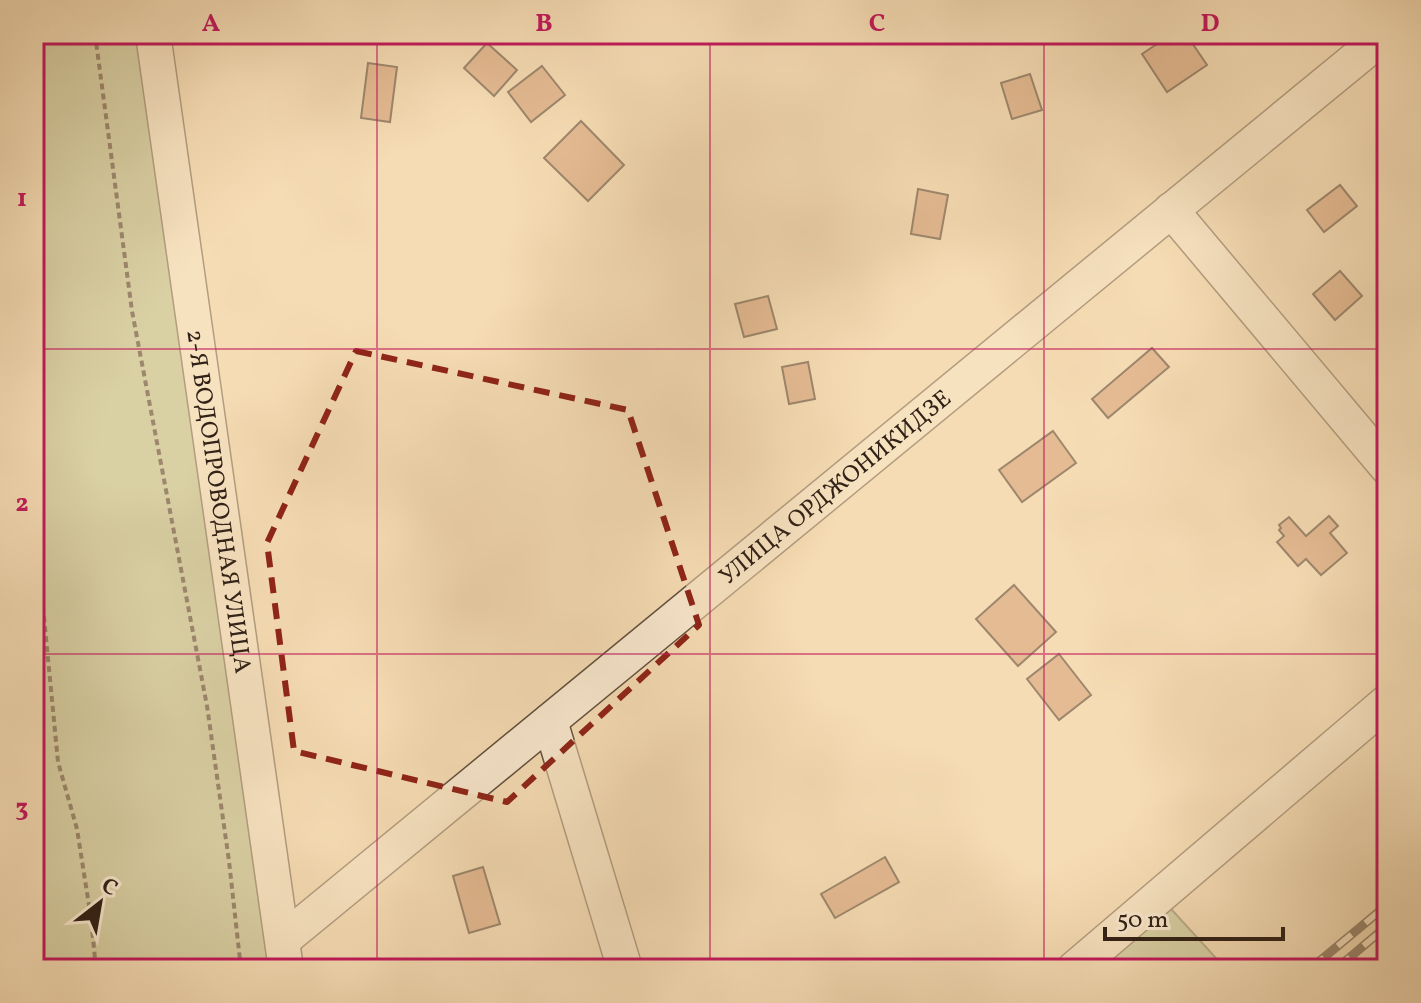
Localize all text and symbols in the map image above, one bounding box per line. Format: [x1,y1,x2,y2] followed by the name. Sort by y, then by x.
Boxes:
[202,6,221,42] text: A
[535,6,553,42] text: B
[869,6,885,42] text: C
[1200,6,1220,42] text: D
[17,181,27,217] text: 1
[176,327,259,676] street label: 2-Я ВОДОПРОВОДНАЯ УЛИЦА
[713,383,959,594] street label: УЛИЦА ОРДЖОНИКИДЗЕ
[15,486,29,522] text: 2
[15,791,29,827] text: 3
[60,863,140,943] north arrow
[95,871,123,905] text: С
[1105,891,1283,941] scale bar
[1117,904,1169,938] text: 50 m

